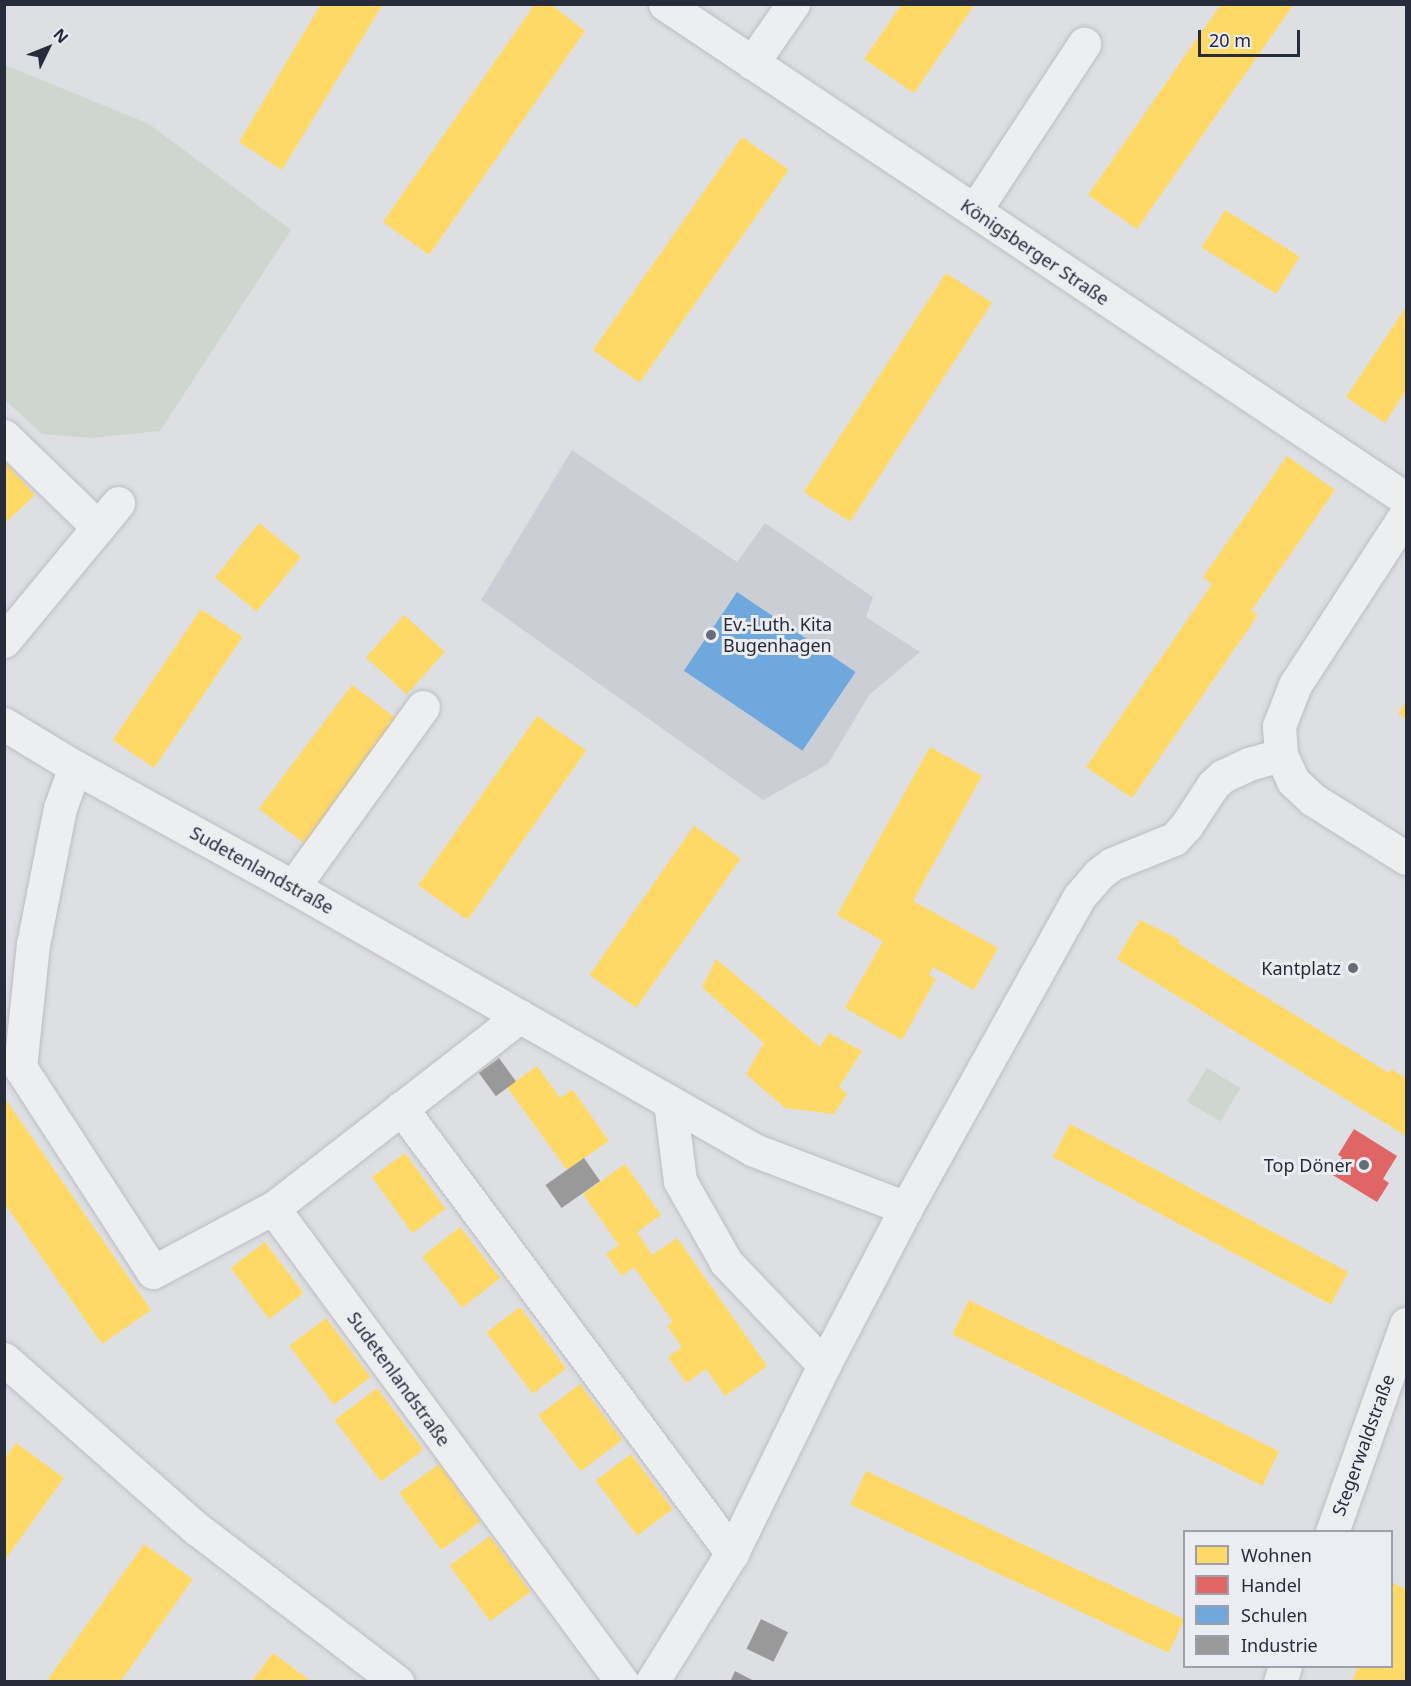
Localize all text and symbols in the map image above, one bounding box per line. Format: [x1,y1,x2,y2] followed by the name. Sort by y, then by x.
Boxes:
[18,18,78,78] north arrow
[1201,18,1303,56] scale bar
[49,23,74,48] text: N
[1209,28,1251,52] text: 20 m
[957,194,1113,310] street label: Königsberger Straße
[723,614,832,656] place label: Ev.-Luth. Kita Bugenhagen
[704,628,718,642] marker: Ev.-Luth. Kita Bugenhagen
[186,822,338,918] street label: Sudetenlandstraße
[1261,957,1341,979] place label: Kantplatz
[1346,961,1360,975] marker: Kantplatz
[1264,1154,1352,1176] place label: Top Döner
[1357,1158,1371,1172] marker: Top Döner
[343,1308,455,1450] street label: Sudetenlandstraße
[1327,1371,1399,1519] street label: Stegerwaldstraße
[1183,1530,1393,1668] legend
[1241,1543,1312,1567] text: Wohnen
[1241,1573,1301,1597] text: Handel
[1241,1603,1308,1627] text: Schulen
[1241,1633,1318,1657] text: Industrie

